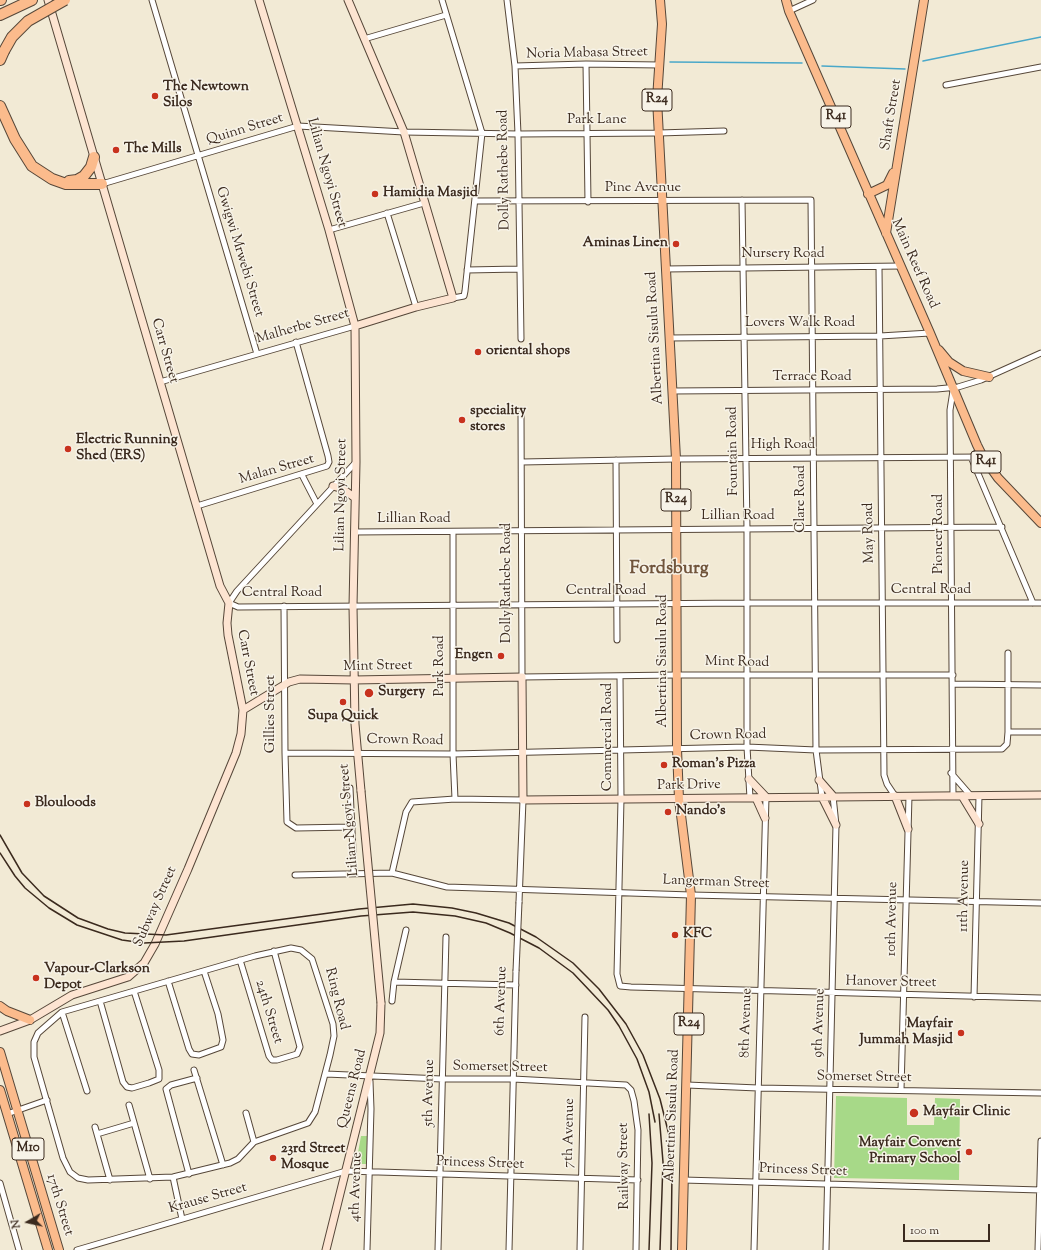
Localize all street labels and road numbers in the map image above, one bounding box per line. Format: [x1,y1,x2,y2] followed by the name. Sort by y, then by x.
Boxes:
[526,45,648,63] street label: Noria Mabasa Street
[878,78,906,152] street label: Shaft Street
[642,89,672,111] road number: R24
[821,106,851,128] road number: R41
[205,110,285,150] street label: Quinn Street
[496,110,514,230] street label: Dolly Rathebe Road
[567,113,627,129] street label: Park Lane
[302,116,350,230] street label: Lilian Ngoyi Street
[605,181,681,197] street label: Pine Avenue
[211,185,267,319] street label: Gwigwi Mrwebi Street
[887,216,941,312] street label: Main Reef Road
[741,247,825,263] street label: Nursery Road
[644,271,668,405] street label: Albertina Sisulu Road
[254,306,352,348] street label: Malherbe Street
[147,316,181,386] street label: Carr Street
[745,316,855,332] street label: Lovers Walk Road
[772,370,852,386] street label: Terrace Road
[725,406,743,496] street label: Fountain Road
[333,438,351,552] street label: Lilian Ngoyi Street
[751,438,815,454] street label: High Road
[238,451,316,489] street label: Malan Street
[971,451,1001,473] road number: R41
[794,465,810,533] street label: Clare Road
[661,489,691,511] road number: R24
[932,494,948,574] street label: Pioneer Road
[861,503,879,563] street label: May Road
[701,509,775,525] street label: Lillian Road
[377,512,451,528] street label: Lillian Road
[500,523,516,643] street label: Dolly Rathebe Road
[891,583,971,599] street label: Central Road
[566,584,646,600] street label: Central Road
[242,586,322,602] street label: Central Road
[656,594,672,728] street label: Albertina Sisulu Road
[232,629,262,697] street label: Carr Street
[433,635,449,697] street label: Park Road
[705,654,769,672] street label: Mint Road
[343,658,413,676] street label: Mint Street
[264,675,280,753] street label: Gillies Street
[601,683,617,791] street label: Commercial Road
[689,727,767,745] street label: Crown Road
[366,732,444,750] street label: Crown Road
[337,763,363,877] street label: Lilian Ngoyi Street
[657,777,721,795] street label: Park Drive
[956,860,974,932] street label: 11th Avenue
[131,864,181,950] street label: Subway Street
[662,873,770,893] street label: Langerman Street
[884,882,902,956] street label: 10th Avenue
[320,966,352,1032] street label: Ring Road
[492,966,512,1036] street label: 6th Avenue
[845,974,937,992] street label: Hanover Street
[250,978,286,1046] street label: 24th Street
[737,988,757,1058] street label: 8th Avenue
[810,988,830,1058] street label: 9th Avenue
[674,1013,704,1035] road number: R24
[335,1048,371,1130] street label: Queens Road
[662,1049,684,1183] street label: Albertina Sisulu Road
[421,1059,439,1127] street label: 5th Avenue
[452,1059,548,1077] street label: Somerset Street
[816,1069,912,1087] street label: Somerset Street
[561,1098,579,1168] street label: 7th Avenue
[616,1122,634,1210] street label: Railway Street
[12,1138,44,1160] road number: M10
[347,1152,367,1222] street label: 4th Avenue
[436,1154,524,1174] street label: Princess Street
[759,1161,847,1181] street label: Princess Street
[42,1172,76,1238] street label: 17th Street
[167,1180,249,1218] street label: Krause Street

